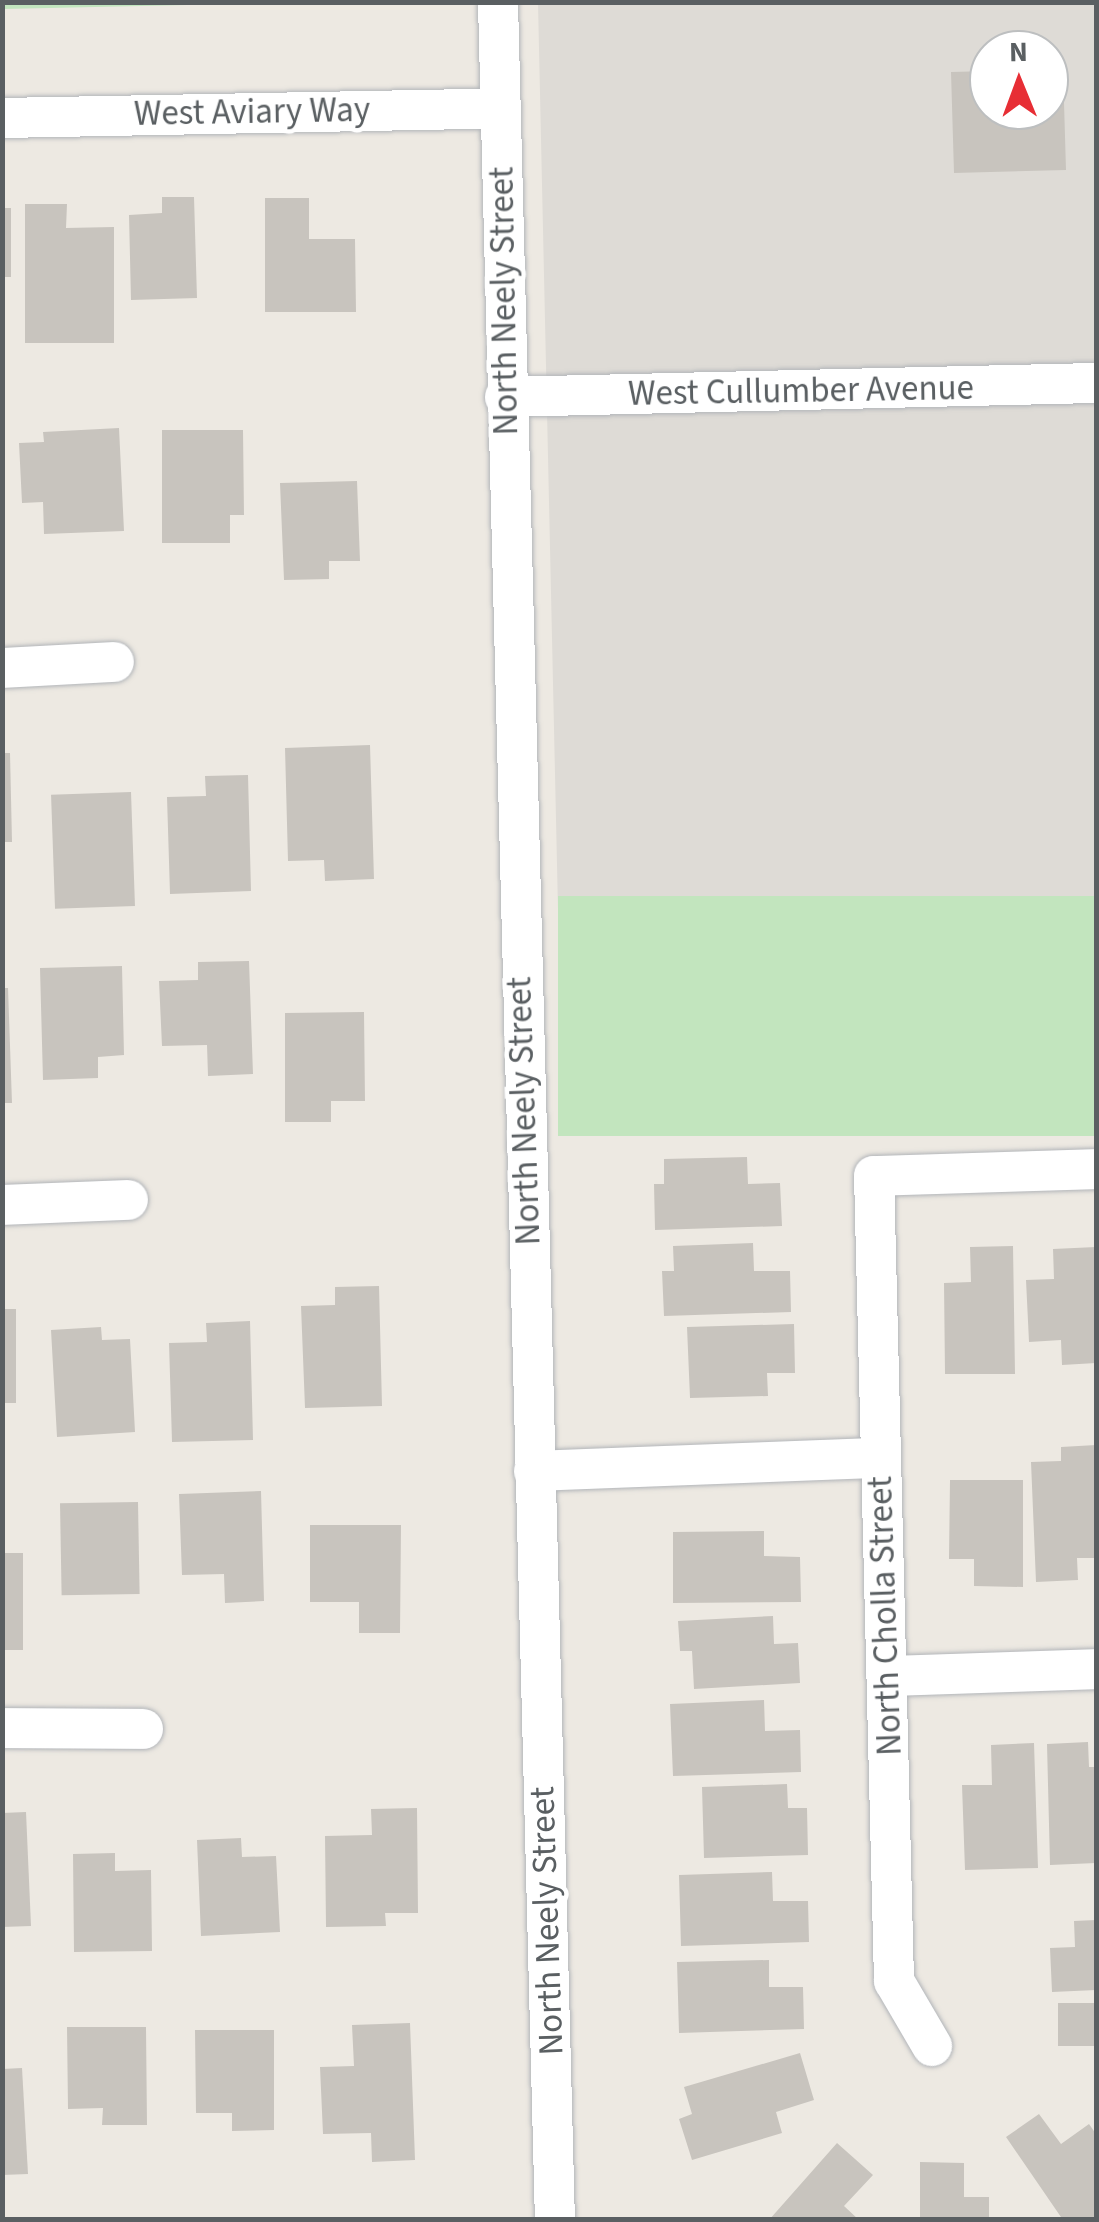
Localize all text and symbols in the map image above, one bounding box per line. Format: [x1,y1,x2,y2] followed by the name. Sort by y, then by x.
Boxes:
[969,30,1069,130] north arrow
[1009,32,1028,72] text: N
[133,89,371,135] street label: West Aviary Way
[481,166,527,436] street label: North Neely Street
[628,367,974,415] street label: West Cullumber Avenue
[498,976,550,1246] street label: North Neely Street
[859,1475,911,1757] street label: North Cholla Street
[521,1786,573,2056] street label: North Neely Street

